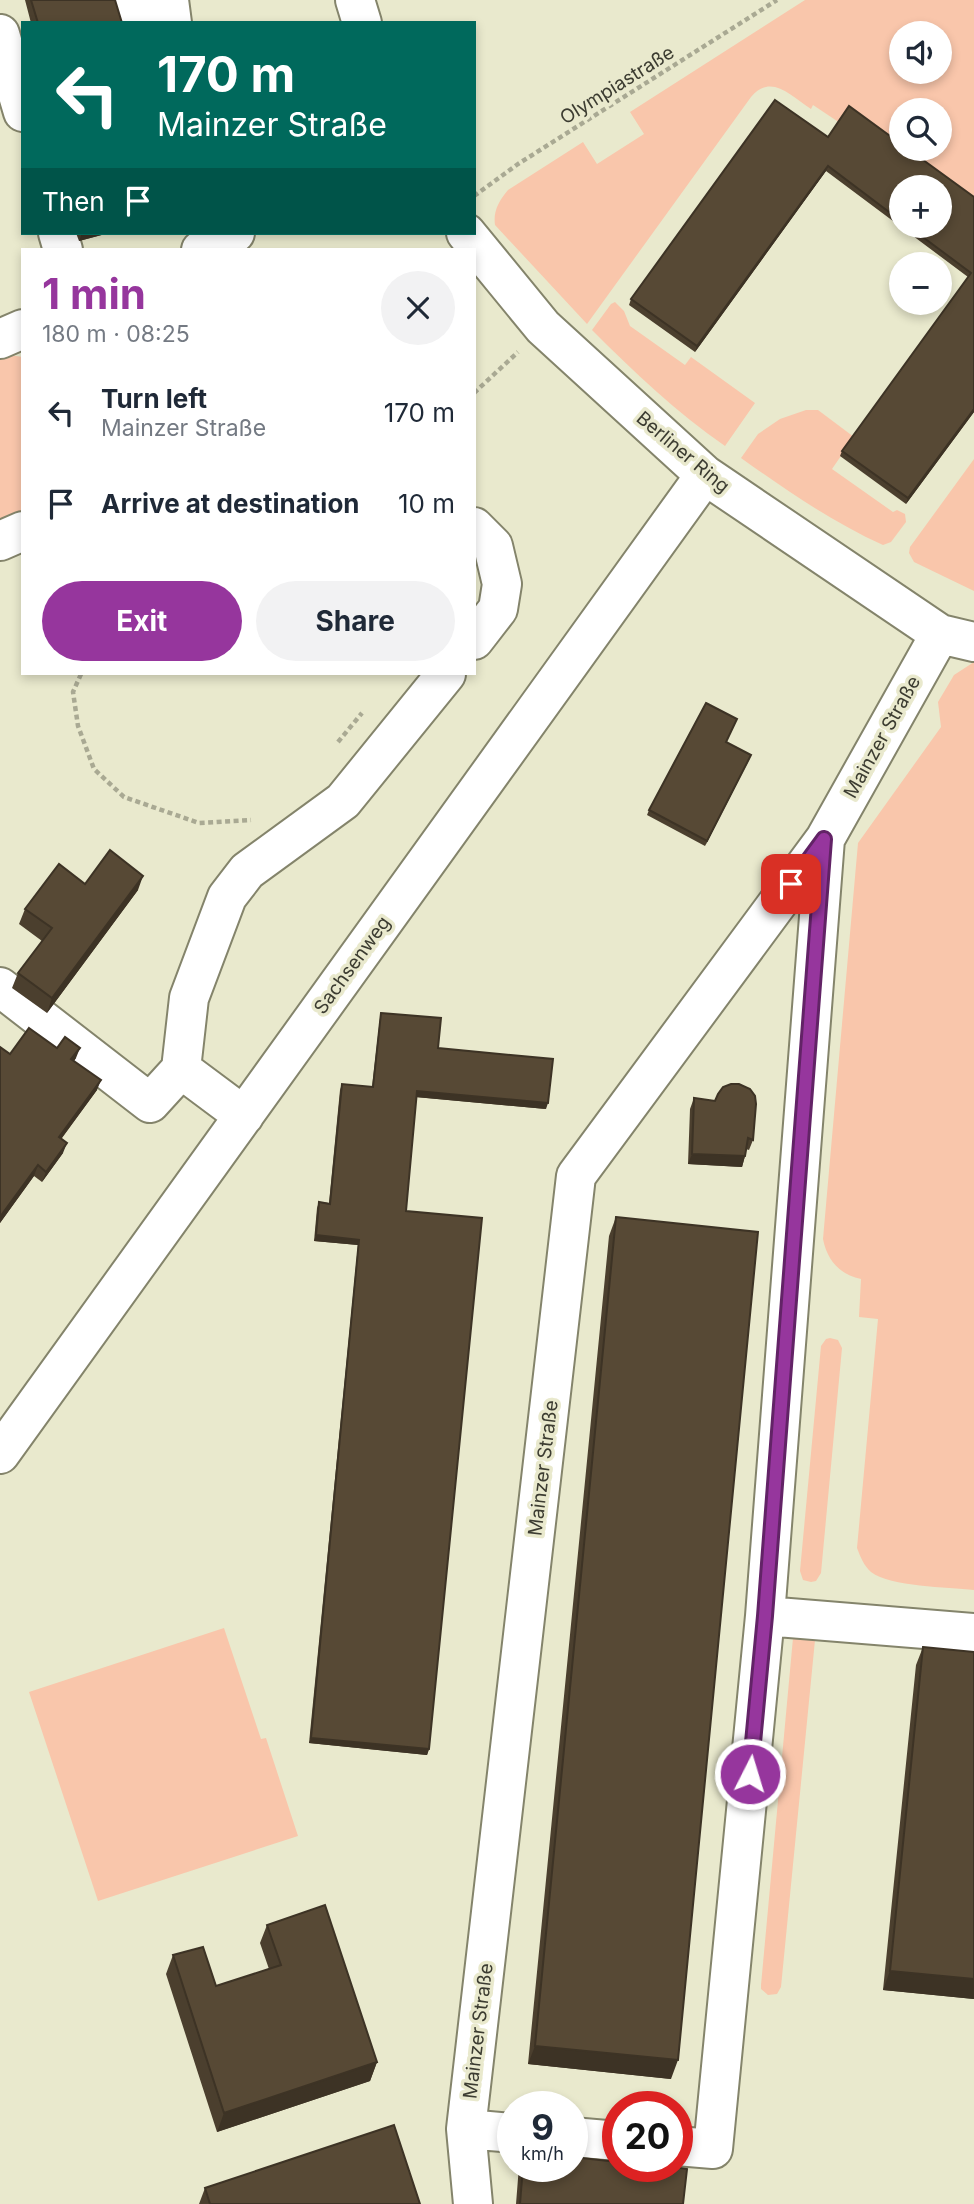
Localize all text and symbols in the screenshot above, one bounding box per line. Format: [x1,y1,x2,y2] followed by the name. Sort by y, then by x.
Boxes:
[889,21,952,315] map controls
[889,21,952,84] button: sound
[556,41,678,129] street label: Olympiastraße
[157,45,295,104] text: 170 m
[42,49,133,140] icon: left
[889,98,952,161] button: search
[157,105,387,144] text: Mainzer Straße
[889,175,952,238] button: +
[119,182,157,220] icon: arrive
[42,186,105,217] text: Then
[889,252,952,315] button: −
[42,268,146,319] text: 1 min
[381,271,455,345] button: close
[42,320,190,348] text: 180 m · 08:25
[101,383,207,414] text: Turn left
[42,394,80,432] icon: left
[384,397,455,428] text: 170 m
[632,406,734,498] street label: Berliner Ring
[101,414,266,442] text: Mainzer Straße
[42,485,80,523] icon: arrive
[101,488,360,519] text: Arrive at destination
[398,488,455,519] text: 10 m
[42,581,242,661] button: Exit
[256,581,455,661] button: Share
[839,672,925,802] street label: Mainzer Straße
[761,854,821,914] pin
[772,865,810,903] icon: arrive
[309,912,395,1018] street label: Sachsenweg
[523,1399,563,1537] street label: Mainzer Straße
[713,1737,787,1811] position arrow
[458,1962,498,2100] street label: Mainzer Straße
[602,2091,693,2182] speed limit sign: 20
[531,2106,554,2148] text: 9
[521,2143,564,2164] text: km/h

